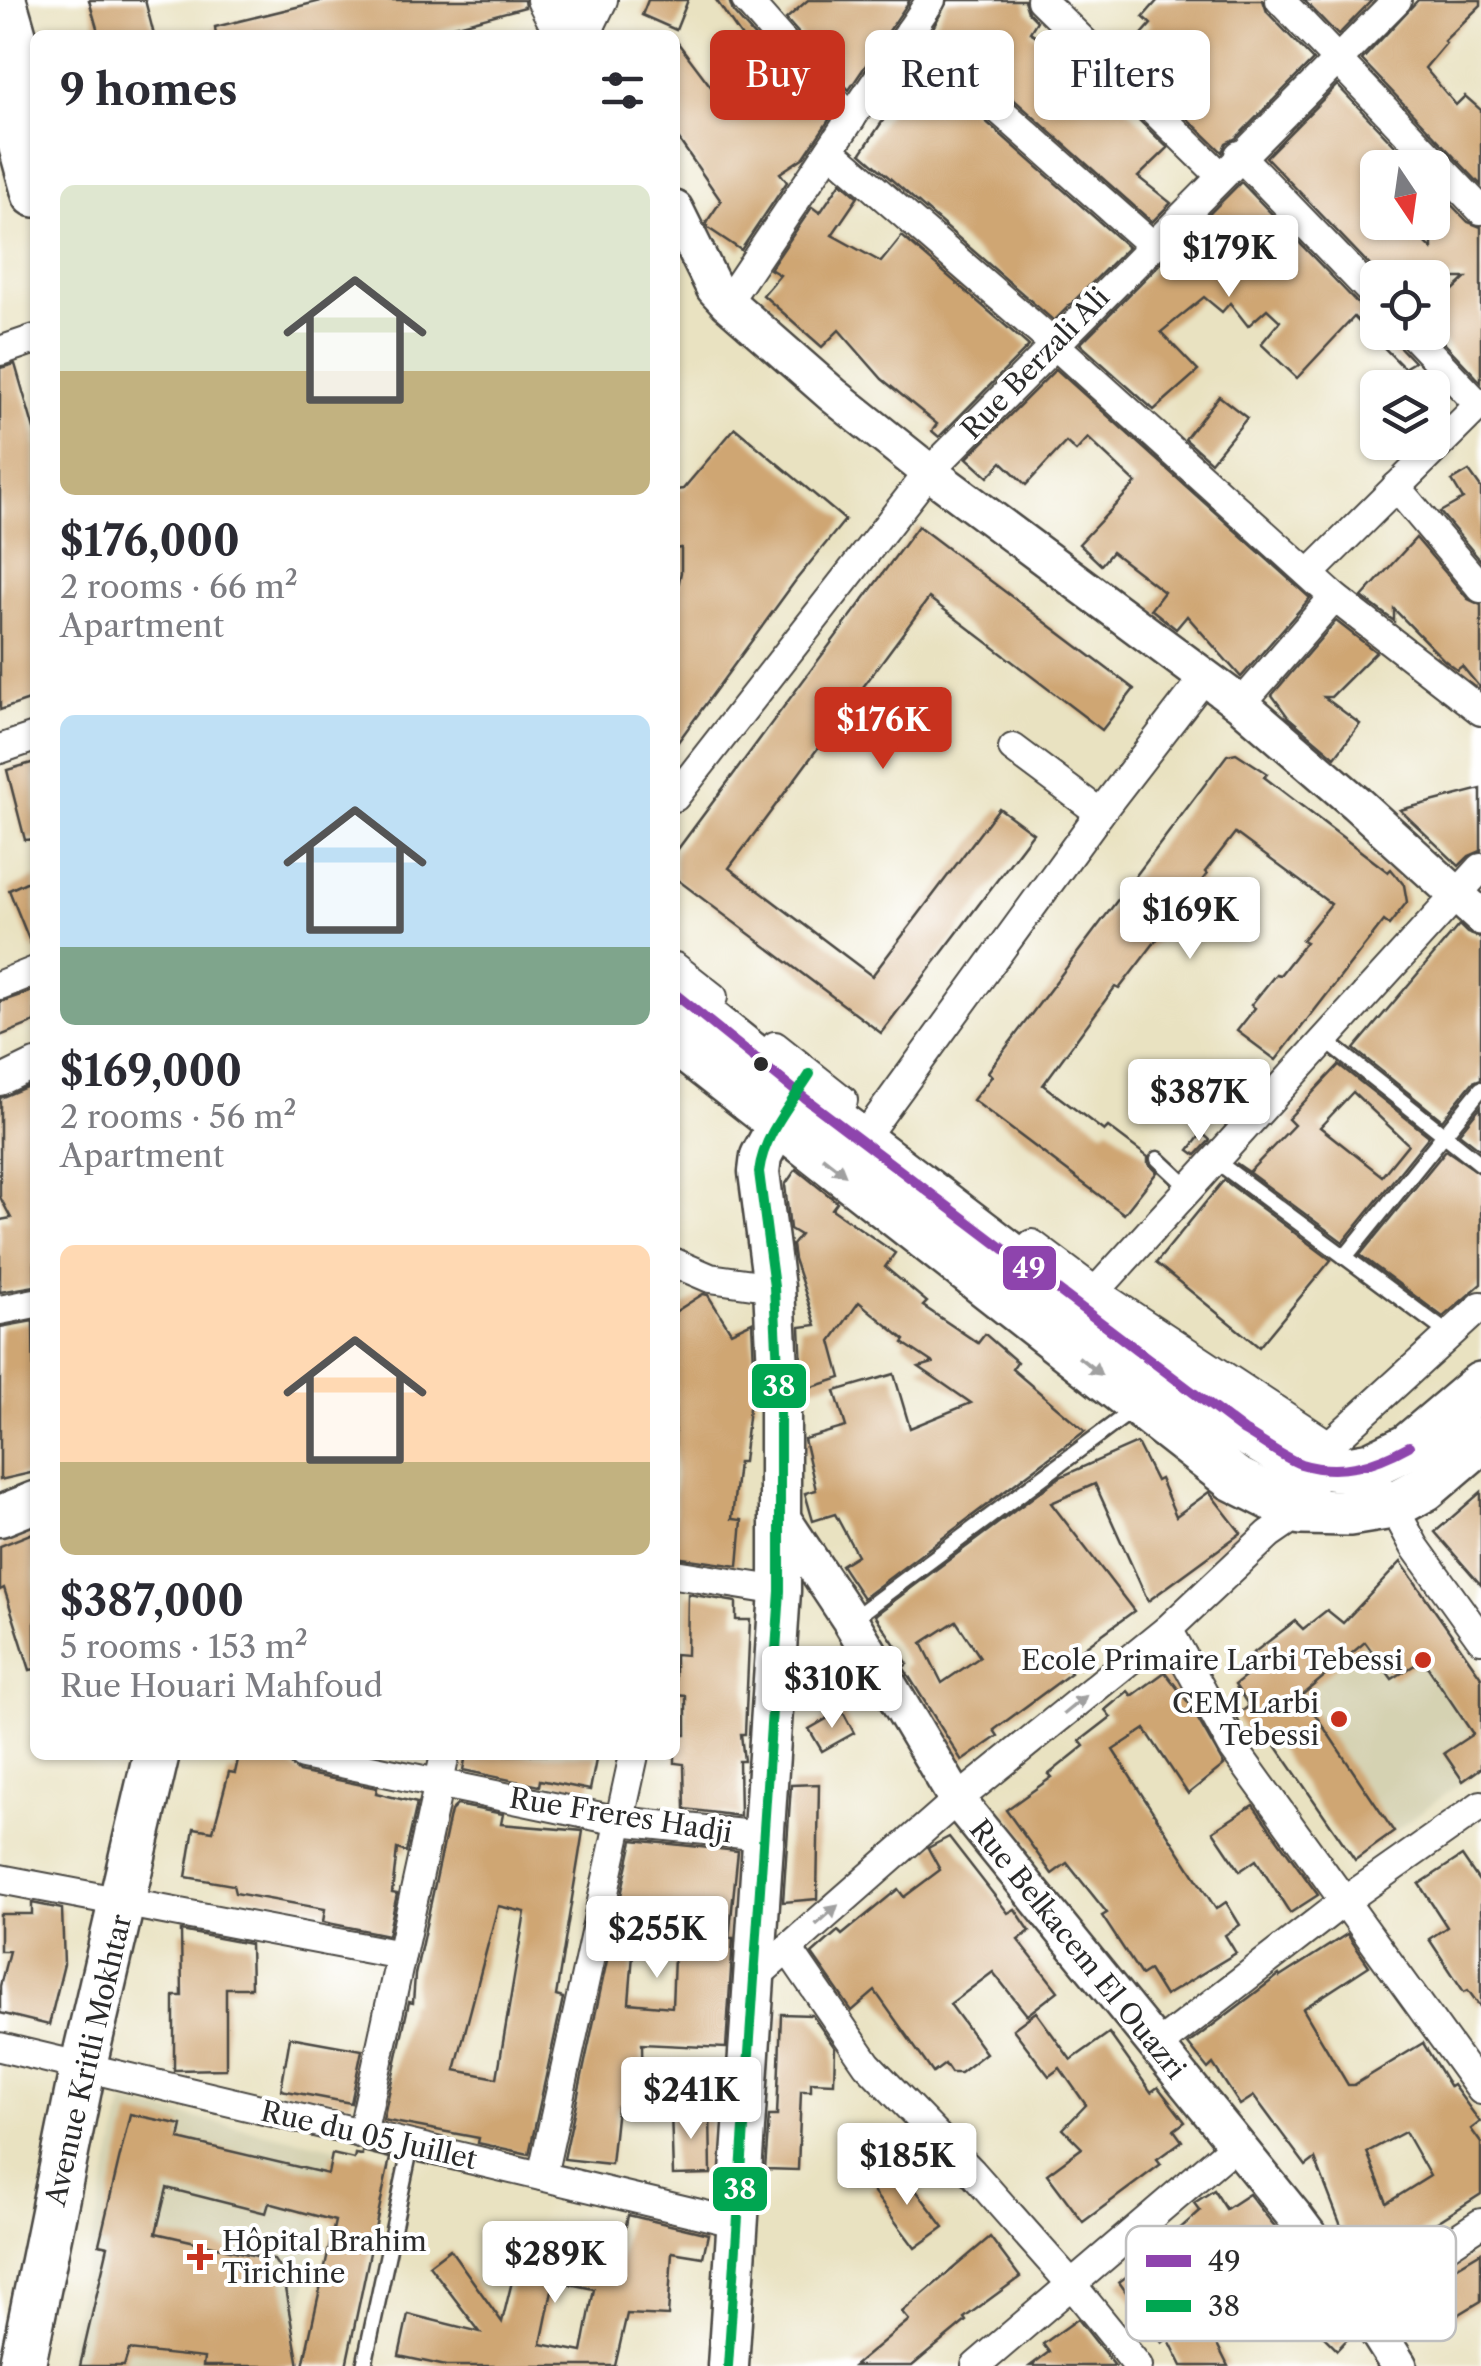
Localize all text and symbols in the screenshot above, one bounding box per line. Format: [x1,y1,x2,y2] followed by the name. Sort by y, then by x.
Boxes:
[710,30,845,120] chip: Buy
[865,30,1014,120] chip: Rent
[1034,30,1210,120] chip: Filters
[595,63,650,118] icon: filters
[60,64,238,116] text: 9 homes
[1360,150,1450,240] north arrow
[1360,150,1450,460] map controls
[1159,215,1299,300] pin: $179K
[1182,228,1276,267] text: $179K
[265,250,445,430] icon: home
[1360,260,1450,350] button: locate
[954,280,1116,446] street label: Rue Berzali Ali
[1360,370,1450,460] button: layers
[60,515,240,567] text: $176,000
[60,567,298,606] text: 2 rooms · 66 m²
[60,606,224,645] text: Apartment
[813,687,953,772] pin: $176K
[837,700,929,739] text: $176K
[265,780,445,960] icon: home
[1120,877,1260,962] pin: $169K
[1142,890,1238,929] text: $169K
[60,1045,242,1097] text: $169,000
[751,1054,771,1074] unlabelled marker
[1129,1059,1269,1144] pin: $387K
[1150,1072,1248,1111] text: $387K
[60,1097,297,1136] text: 2 rooms · 56 m²
[60,1136,224,1175] text: Apartment
[821,1155,847,1176] one-way arrow
[1001,1244,1058,1292] line badge: 49
[1012,1251,1046,1285] text: 49
[265,1310,445,1490] icon: home
[1077,1355,1103,1376] one-way arrow
[750,1362,808,1410] line badge: 38
[762,1369,796,1403] text: 38
[60,1575,244,1627] text: $387,000
[60,1627,308,1666] text: 5 rooms · 153 m²
[1021,1643,1403,1677] place label: Ecole Primaire Larbi Tebessi
[762,1646,902,1731] pin: $310K
[1412,1649,1434,1671] marker: Ecole Primaire Larbi Tebessi
[784,1659,880,1698] text: $310K
[60,1666,383,1705] text: Rue Houari Mahfoud
[1172,1686,1319,1752] place label: CEM Larbi Tebessi
[1062,1695,1088,1716] one-way arrow
[1328,1708,1350,1730] marker: CEM Larbi Tebessi
[507,1781,735,1849] street label: Rue Freres Hadji
[963,1812,1193,2086] street label: Rue Belkacem El Ouazri
[587,1896,727,1981] pin: $255K
[814,1904,839,1926] one-way arrow
[608,1909,706,1948] text: $255K
[38,1911,138,2210] street label: Avenue Kritli Mokhtar
[621,2057,761,2142] pin: $241K
[643,2070,739,2109] text: $241K
[258,2094,480,2176] street label: Rue du 05 Juillet
[837,2123,977,2208] pin: $185K
[859,2136,955,2175] text: $185K
[711,2165,769,2213] line badge: 38
[723,2172,757,2206] text: 38
[485,2221,625,2306] pin: $289K
[222,2224,427,2290] place label: Hôpital Brahim Tirichine
[1126,2226,1456,2341] legend
[504,2234,606,2273] text: $289K
[187,2244,213,2270] marker: Hôpital Brahim Tirichine
[1208,2244,1241,2278] text: 49
[1208,2289,1240,2323] text: 38

